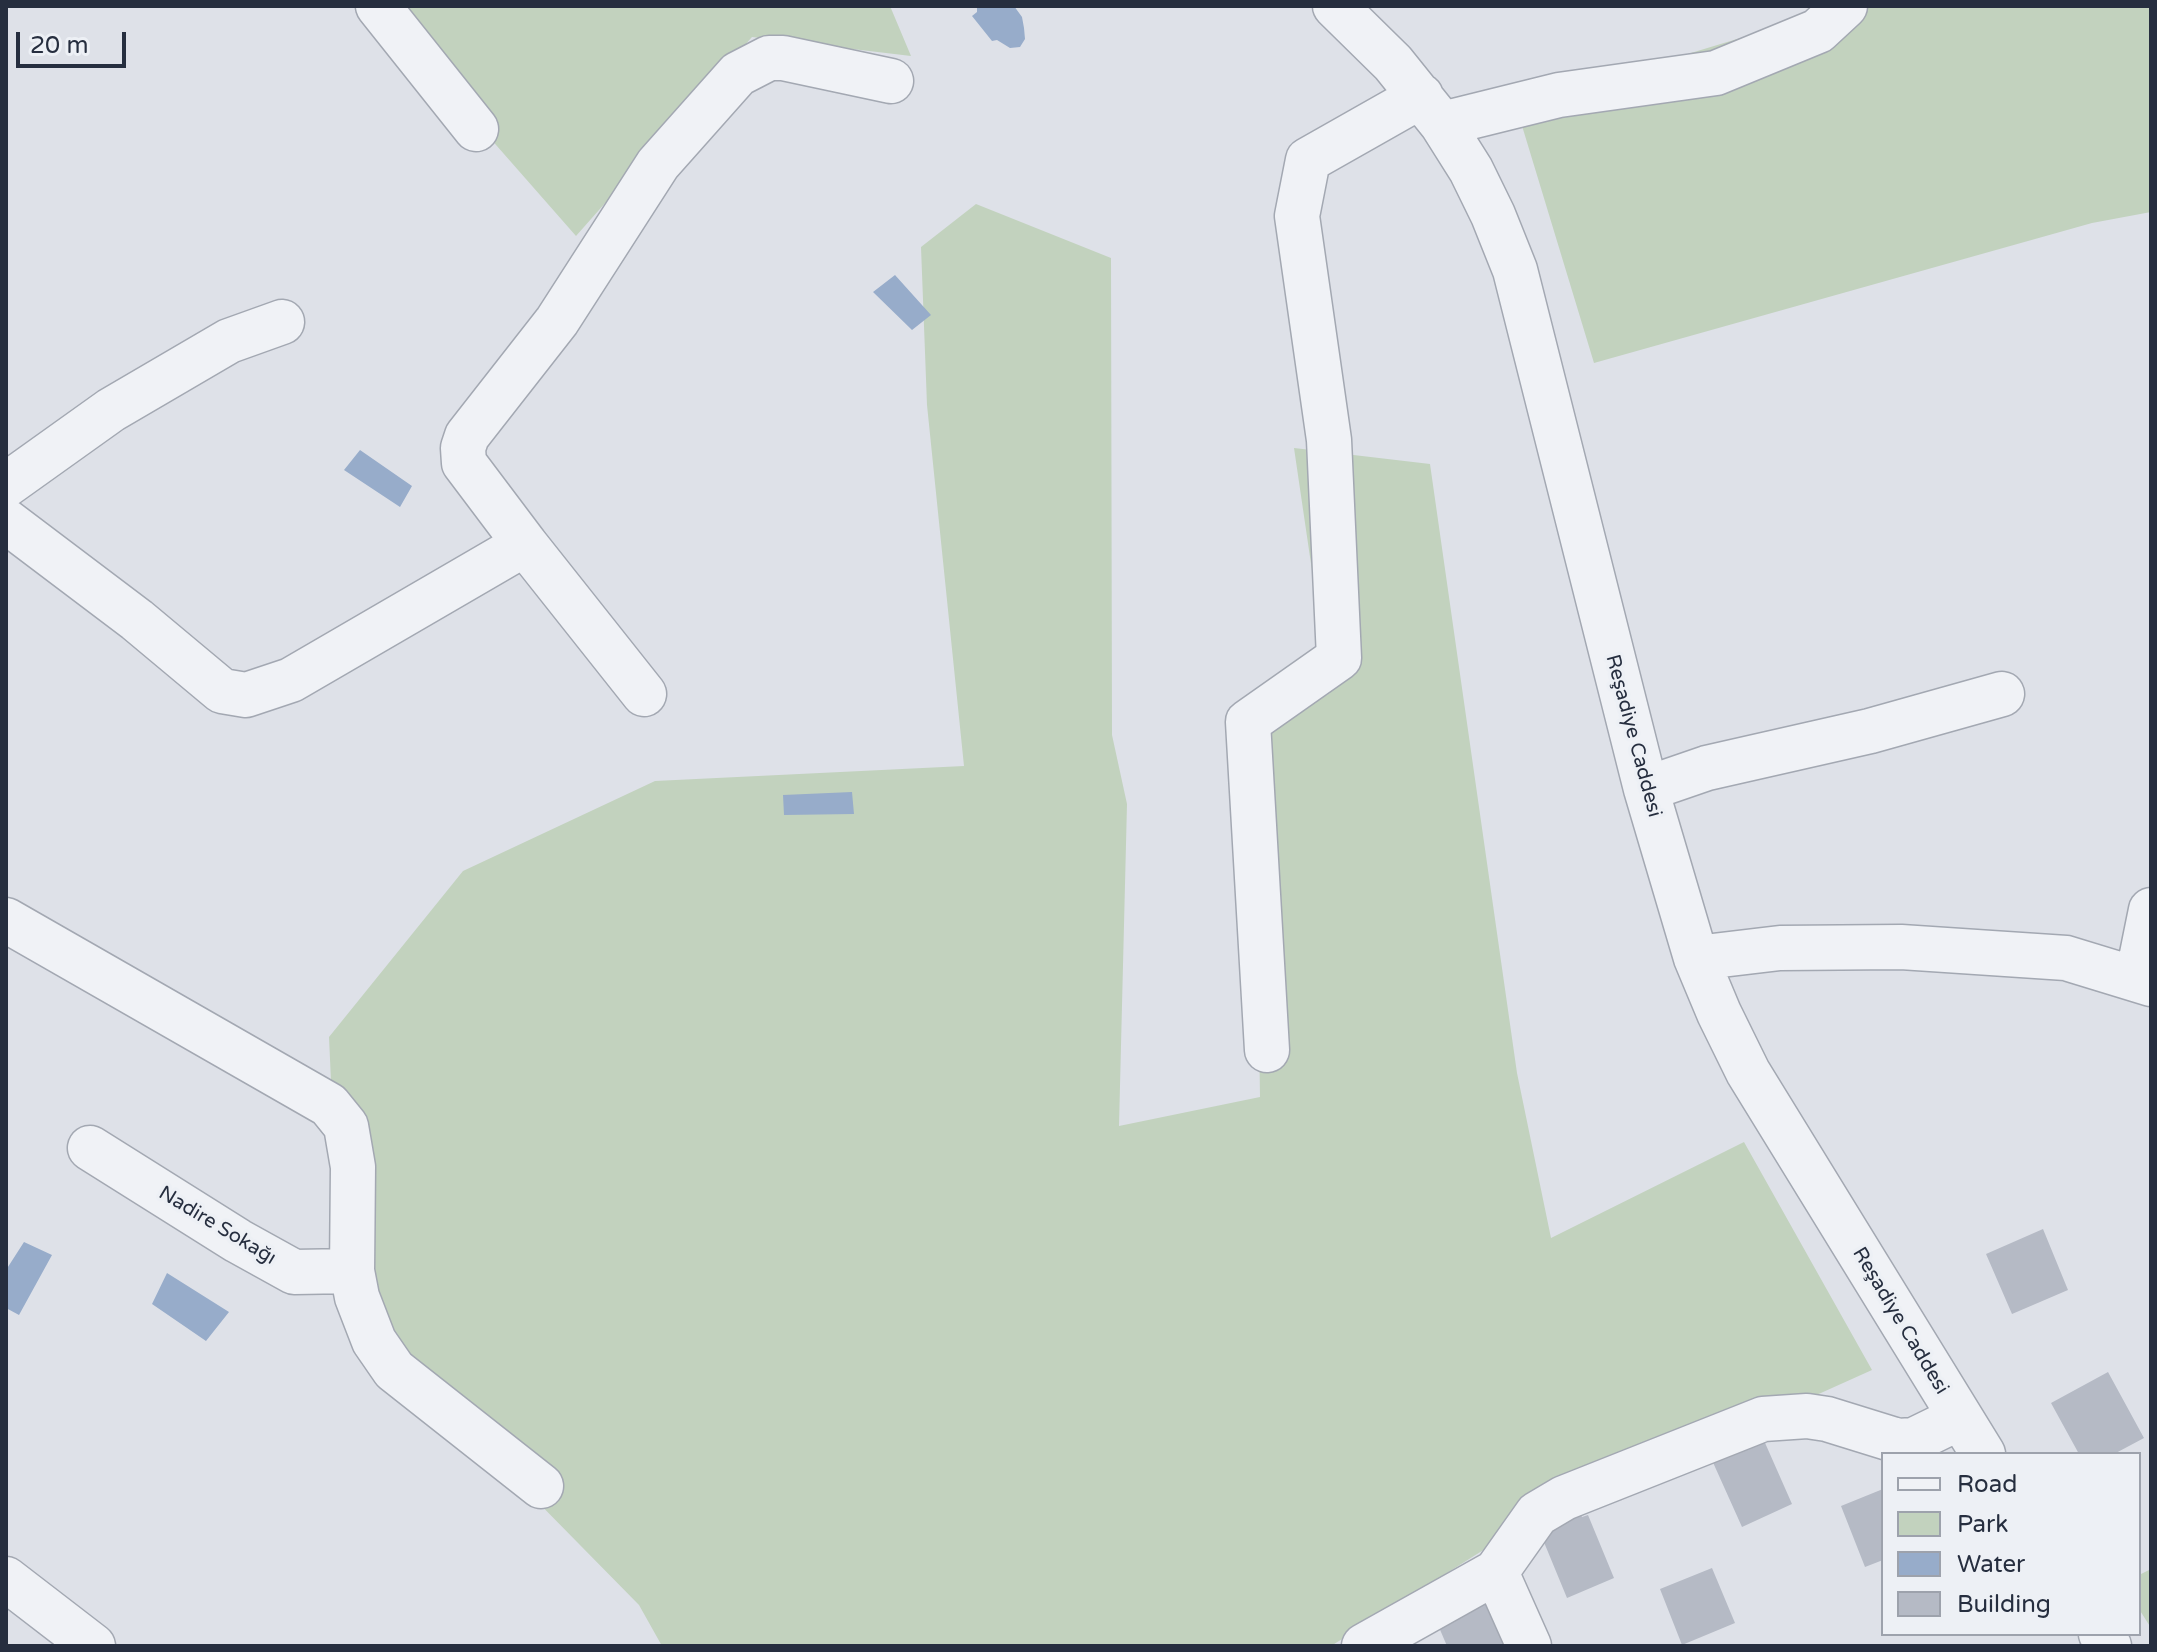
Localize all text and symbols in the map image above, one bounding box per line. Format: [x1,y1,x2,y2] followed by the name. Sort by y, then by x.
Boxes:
[20,16,130,66] scale bar
[30,31,88,60] text: 20 m
[1600,652,1666,820] street label: Reşadiye Caddesi
[154,1182,280,1270] street label: Nadire Sokağı
[1847,1243,1953,1399] street label: Reşadiye Caddesi
[1881,1452,2141,1636] legend
[1957,1470,2017,1499] text: Road
[1957,1510,2008,1539] text: Park
[1957,1550,2025,1579] text: Water
[1957,1590,2051,1619] text: Building

